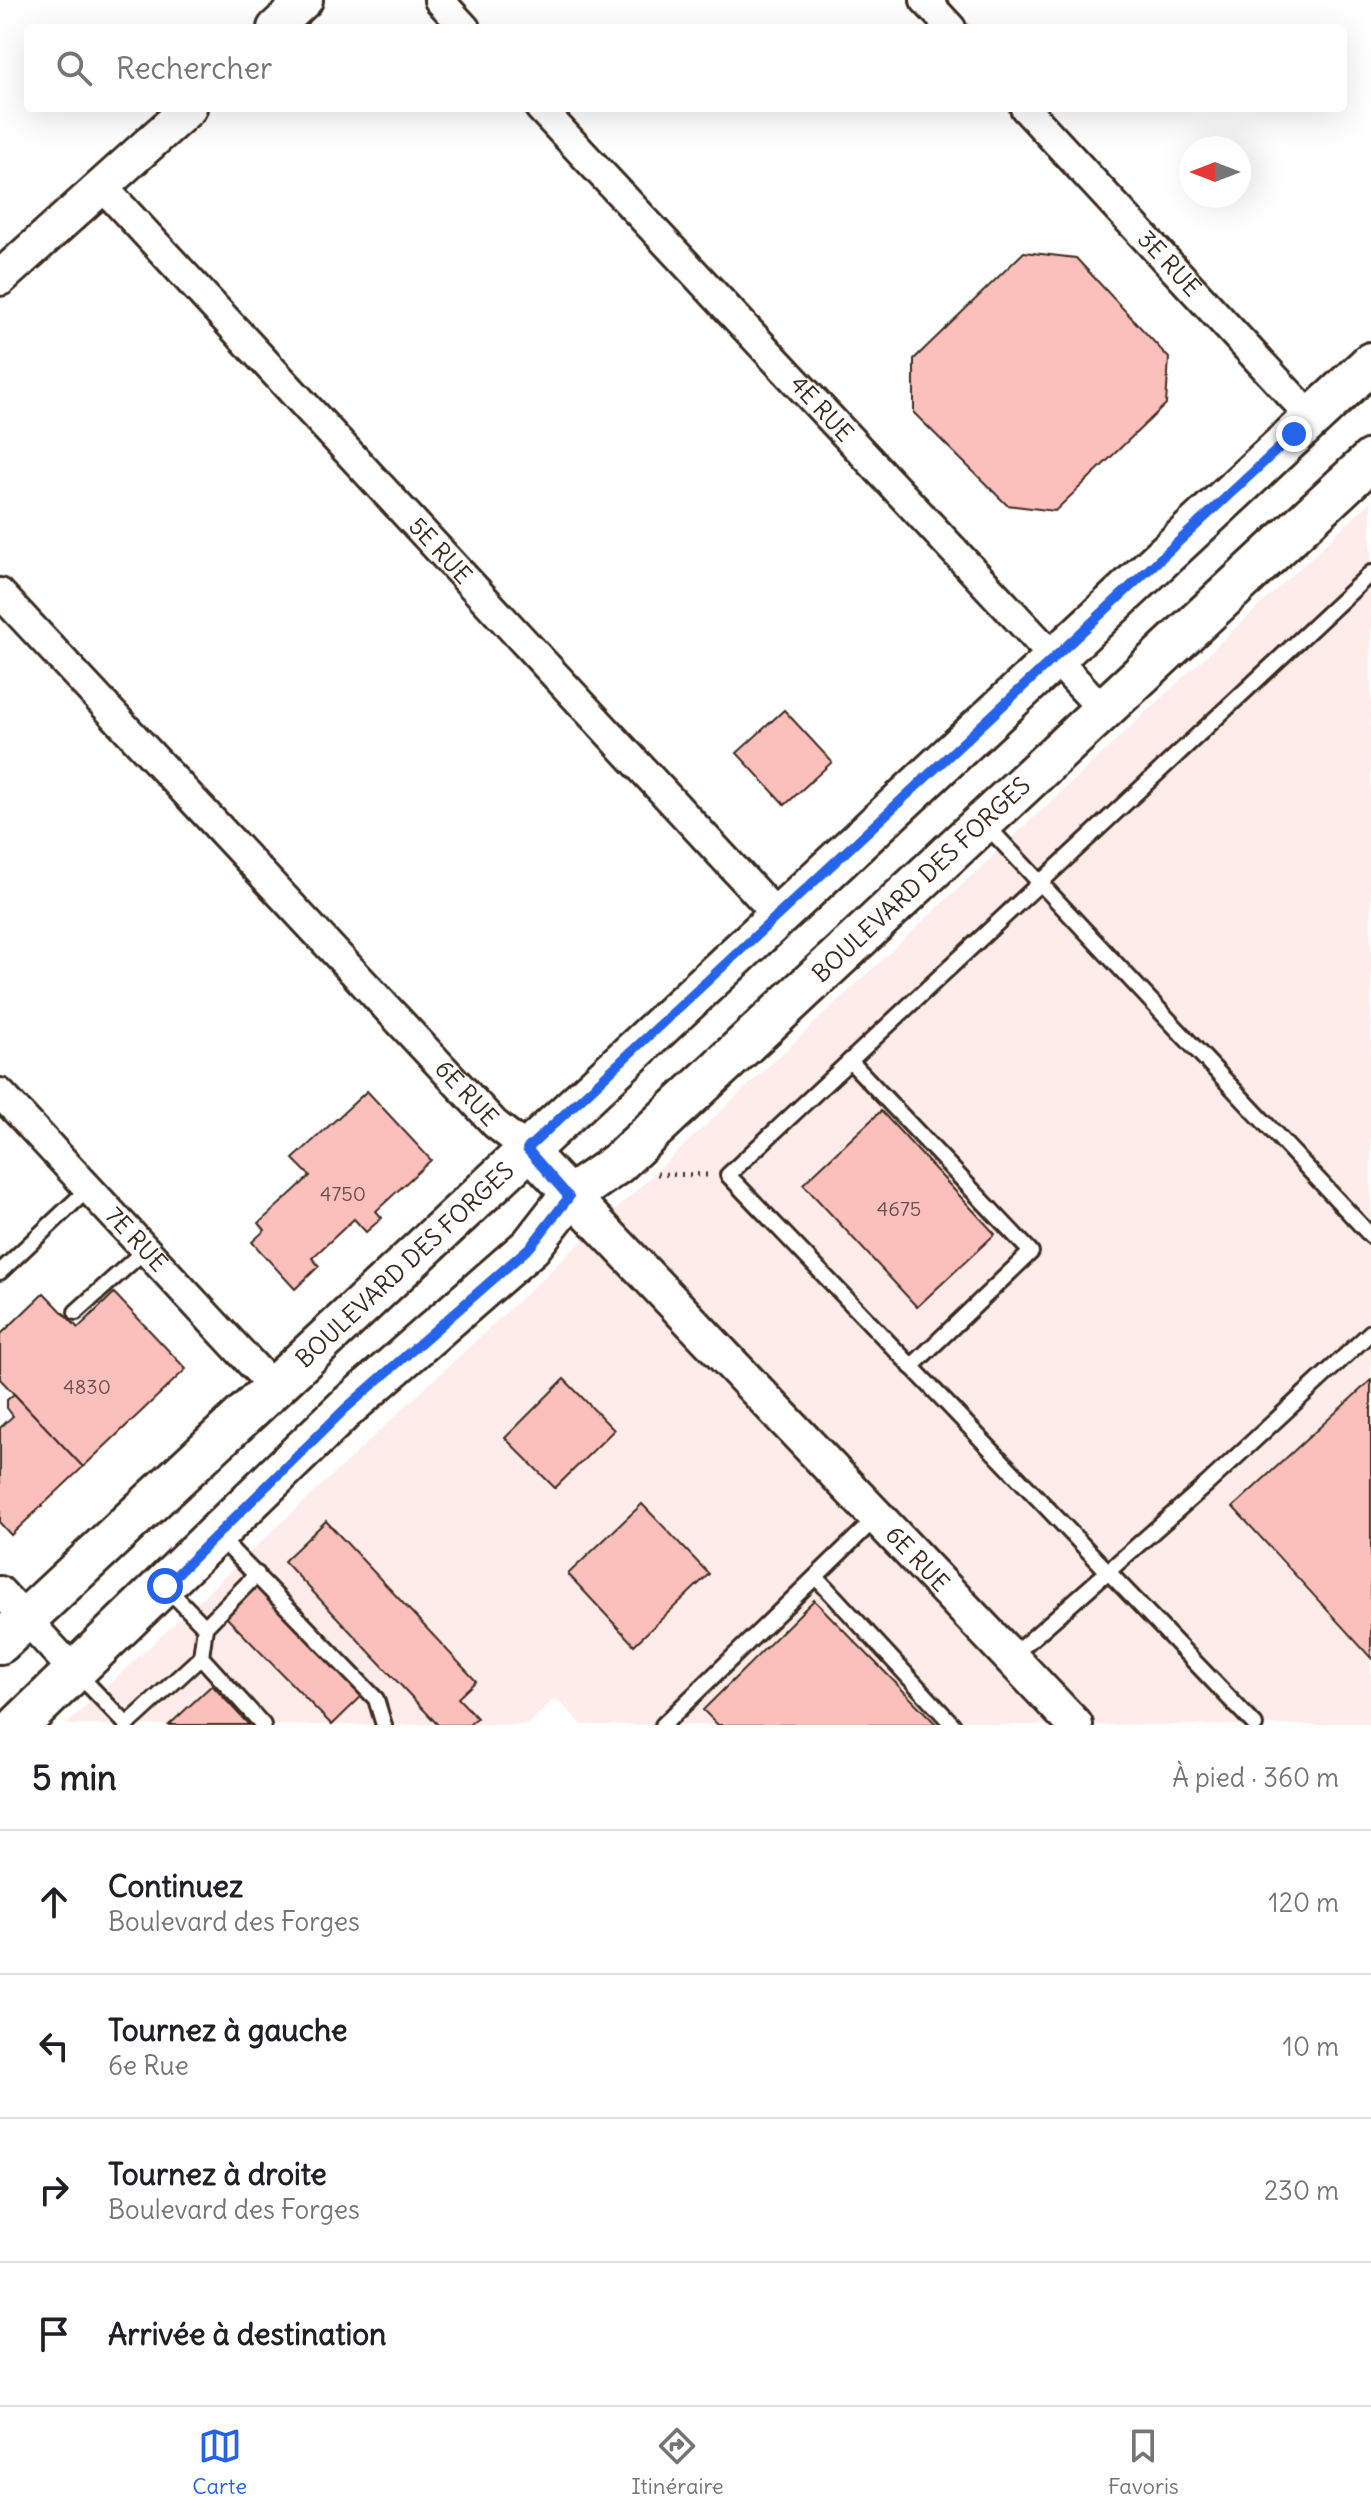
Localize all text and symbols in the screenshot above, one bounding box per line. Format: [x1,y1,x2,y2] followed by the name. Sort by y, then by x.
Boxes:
[24,24,1347,112] search box
[52,46,96,90] icon: search
[116,49,272,87] text: Rechercher
[1179,136,1251,208] north arrow
[1132,224,1208,302] street label: 3E RUE
[784,369,860,448] street label: 4E RUE
[1276,416,1312,452] route end
[403,511,479,590] street label: 5E RUE
[805,770,1036,988] street label: BOULEVARD DES FORGES
[429,1053,505,1132] street label: 6E RUE
[289,1155,520,1373] street label: BOULEVARD DES FORGES
[320,1181,366,1206] house number: 4750
[877,1196,921,1221] house number: 4675
[99,1200,174,1277] street label: 7E RUE
[63,1374,111,1399] house number: 4830
[880,1519,956,1598] street label: 6E RUE
[147,1568,183,1604] route start
[32,1756,117,1799] text: 5 min
[1172,1761,1339,1794] text: À pied · 360 m
[108,1867,243,1905] text: Continuez
[32,1880,76,1924] icon: ahead
[1268,1886,1339,1919] text: 120 m
[108,1905,360,1938] text: Boulevard des Forges
[108,2011,348,2049] text: Tournez à gauche
[32,2024,76,2068] icon: left
[1283,2030,1339,2063] text: 10 m
[108,2049,189,2082] text: 6e Rue
[108,2155,327,2193] text: Tournez à droite
[32,2168,76,2212] icon: right
[1264,2174,1339,2207] text: 230 m
[108,2193,360,2226] text: Boulevard des Forges
[32,2312,76,2356] icon: arrive
[108,2315,386,2353] text: Arrivée à destination
[192,2424,247,2500] tab: Carte
[631,2424,724,2500] tab: Itinéraire
[1108,2424,1179,2500] tab: Favoris

